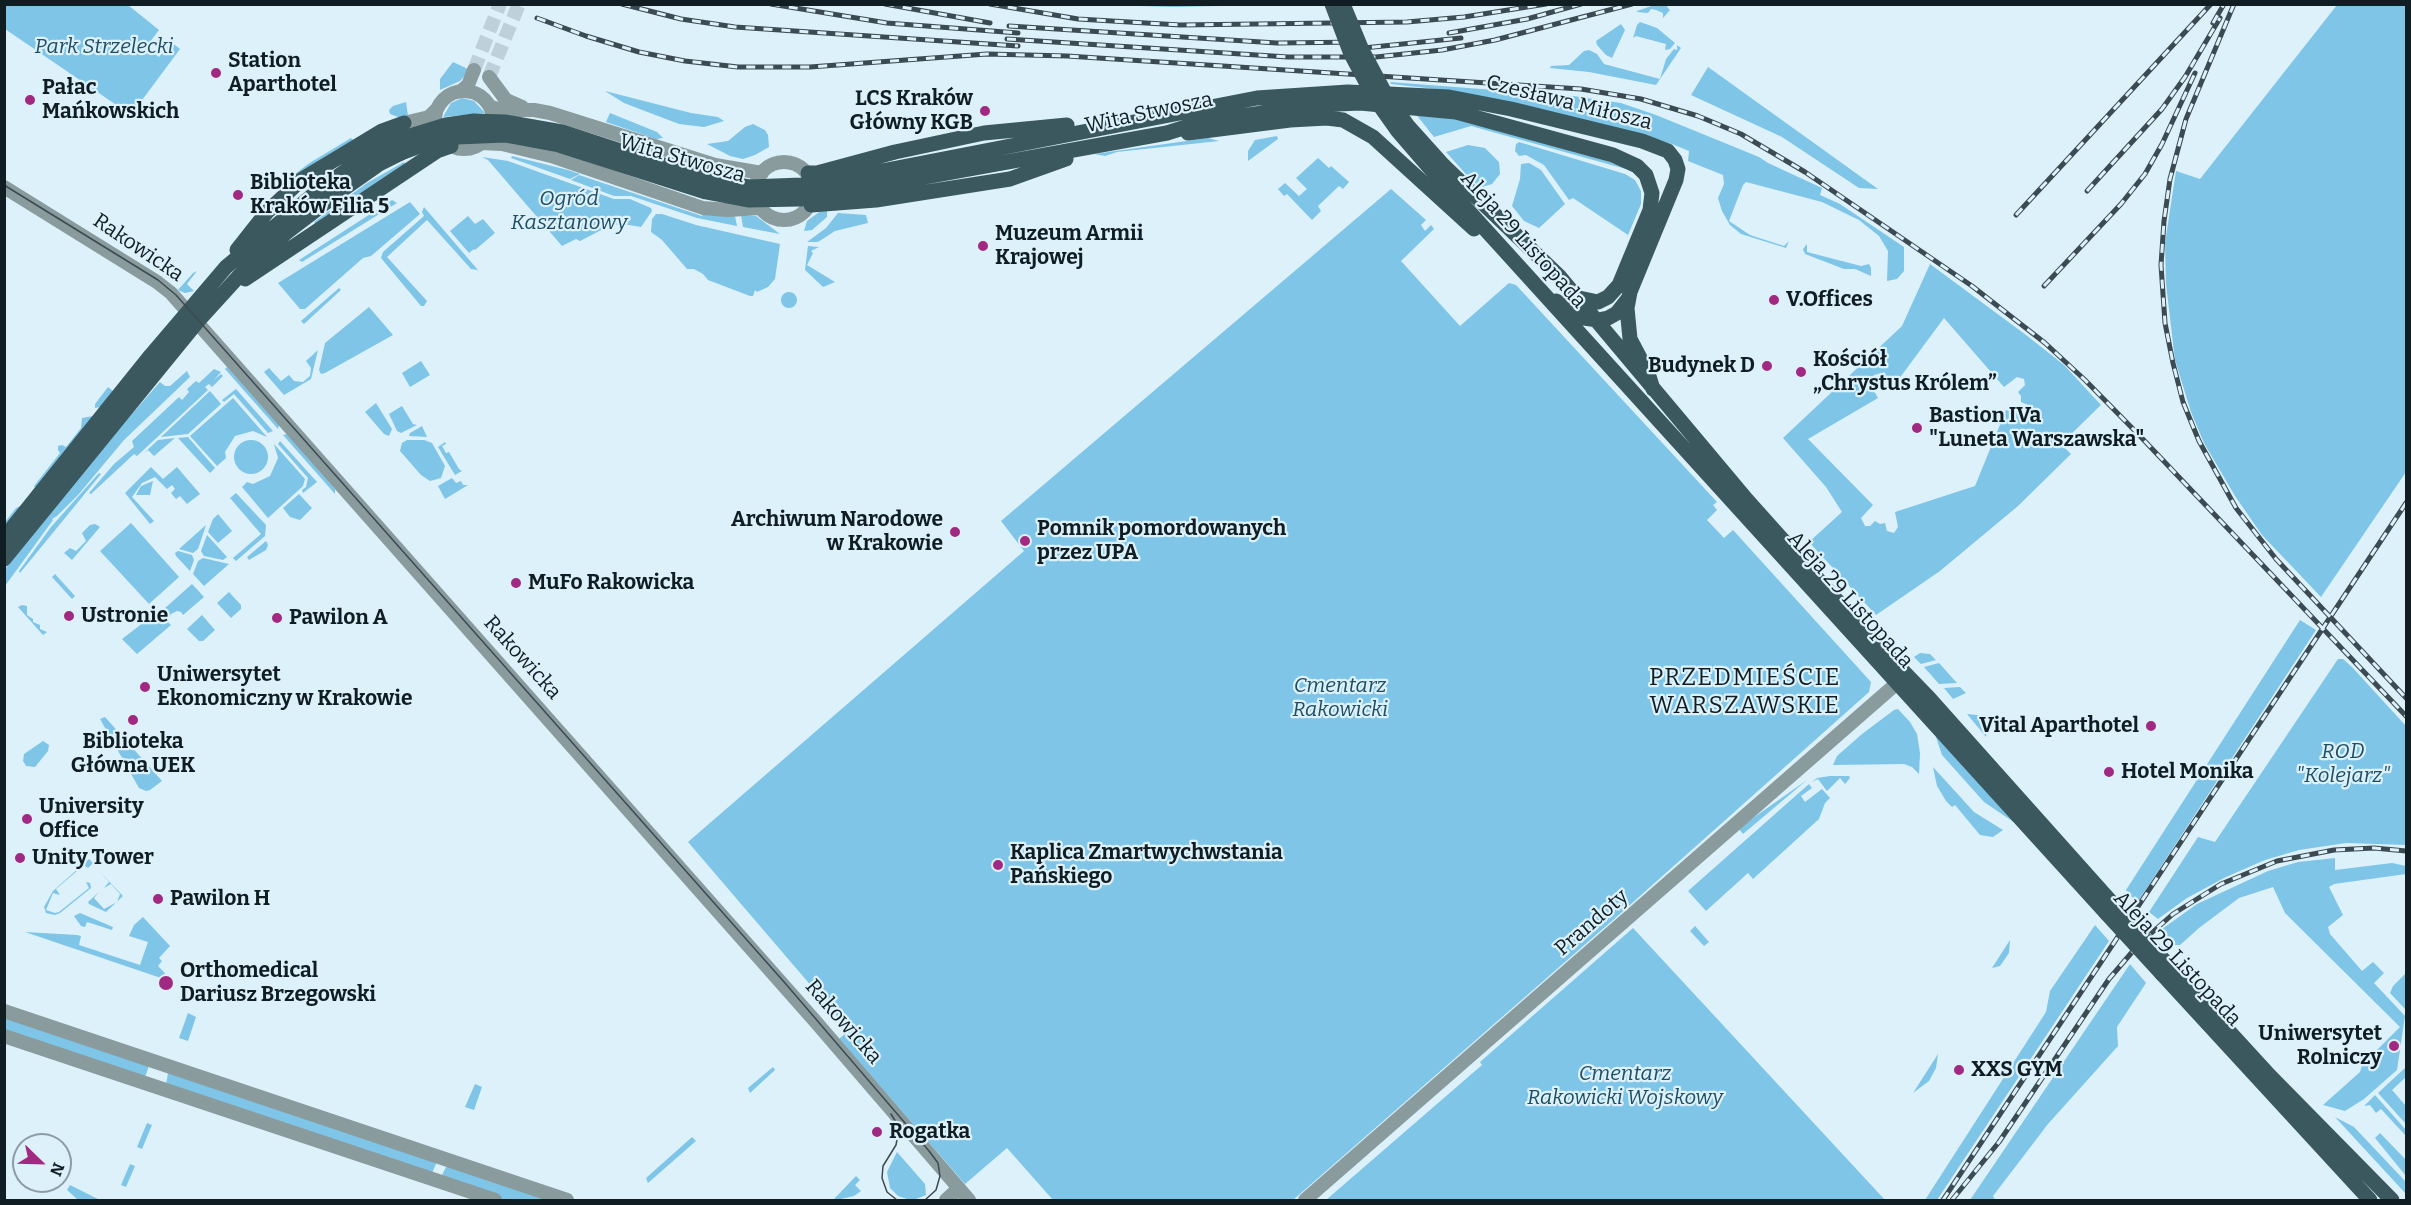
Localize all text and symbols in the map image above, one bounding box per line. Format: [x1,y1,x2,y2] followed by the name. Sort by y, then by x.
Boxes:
[35,34,173,60] park label: Park Strzelecki
[228,48,337,98] place label: Station Aparthotel
[209,66,223,80] marker: Station Aparthotel
[1483,70,1655,136] street label: Czesława Miłosza
[42,75,179,125] place label: Pałac Mańkowskich
[850,86,973,136] place label: LCS Kraków Główny KGB
[1083,87,1215,139] street label: Wita Stwosza
[23,93,37,107] marker: Pałac Mańkowskich
[978,104,992,118] marker: LCS Kraków Główny KGB
[616,129,748,189] street label: Wita Stwosza
[1455,166,1591,314] street label: Aleja 29 Listopada
[250,170,389,220] place label: Biblioteka Kraków Filia 5
[511,186,627,236] park label: Ogród Kasztanowy
[231,188,245,202] marker: Biblioteka Kraków Filia 5
[88,209,188,287] street label: Rakowicka
[995,221,1143,271] place label: Muzeum Armii Krajowej
[976,239,990,253] marker: Muzeum Armii Krajowej
[1786,287,1873,313] place label: V.Offices
[1767,293,1781,307] marker: V.Offices
[1813,347,1997,397] place label: Kościół „Chrystus Królem”
[1648,353,1755,379] place label: Budynek D
[1760,359,1774,373] marker: Budynek D
[1794,365,1808,379] marker: Kościół „Chrystus Królem”
[1929,403,2144,453] place label: Bastion IVa "Luneta Warszawska"
[1910,421,1924,435] marker: Bastion IVa "Luneta Warszawska"
[731,507,943,557] place label: Archiwum Narodowe w Krakowie
[1037,516,1286,566] place label: Pomnik pomordowanych przez UPA
[948,525,962,539] marker: Archiwum Narodowe w Krakowie
[1782,526,1918,674] street label: Aleja 29 Listopada
[1018,534,1032,548] marker: Pomnik pomordowanych przez UPA
[528,570,694,596] place label: MuFo Rakowicka
[509,576,523,590] marker: MuFo Rakowicka
[81,603,168,629] place label: Ustronie
[289,605,388,631] place label: Pawilon A
[62,609,76,623] marker: Ustronie
[270,611,284,625] marker: Pawilon A
[478,611,566,705] street label: Rakowicka
[157,662,412,712] place label: Uniwersytet Ekonomiczny w Krakowie
[1649,664,1841,720] district label: PRZEDMIEŚCIE WARSZAWSKIE
[1292,673,1388,723] park label: Cmentarz Rakowicki
[138,680,152,694] marker: Uniwersytet Ekonomiczny w Krakowie
[126,713,140,727] marker: Biblioteka Główna UEK
[1979,713,2139,739] place label: Vital Aparthotel
[2144,719,2158,733] marker: Vital Aparthotel
[71,729,195,779] place label: Biblioteka Główna UEK
[2296,739,2390,789] park label: ROD "Kolejarz"
[2121,759,2254,785] place label: Hotel Monika
[2102,765,2116,779] marker: Hotel Monika
[39,794,144,844] place label: University Office
[20,812,34,826] marker: University Office
[1010,840,1283,890] place label: Kaplica Zmartwychwstania Pańskiego
[32,845,154,871] place label: Unity Tower
[13,851,27,865] marker: Unity Tower
[991,858,1005,872] marker: Kaplica Zmartwychwstania Pańskiego
[1550,884,1634,962] street label: Prandoty
[170,886,270,912] place label: Pawilon H
[2108,886,2246,1032] street label: Aleja 29 Listopada
[151,892,165,906] marker: Pawilon H
[180,958,376,1008] place label: Orthomedical Dariusz Brzegowski
[157,974,175,992] marker: Orthomedical Dariusz Brzegowski
[799,975,887,1069] street label: Rakowicka
[2258,1021,2382,1071] place label: Uniwersytet Rolniczy
[2387,1039,2401,1053] marker: Uniwersytet Rolniczy
[1971,1057,2063,1083] place label: XXS GYM
[1527,1061,1723,1111] park label: Cmentarz Rakowicki Wojskowy
[1952,1063,1966,1077] marker: XXS GYM
[889,1119,970,1145] place label: Rogatka
[870,1125,884,1139] marker: Rogatka
[12,1133,72,1193] north arrow
[46,1160,68,1179] text: N

